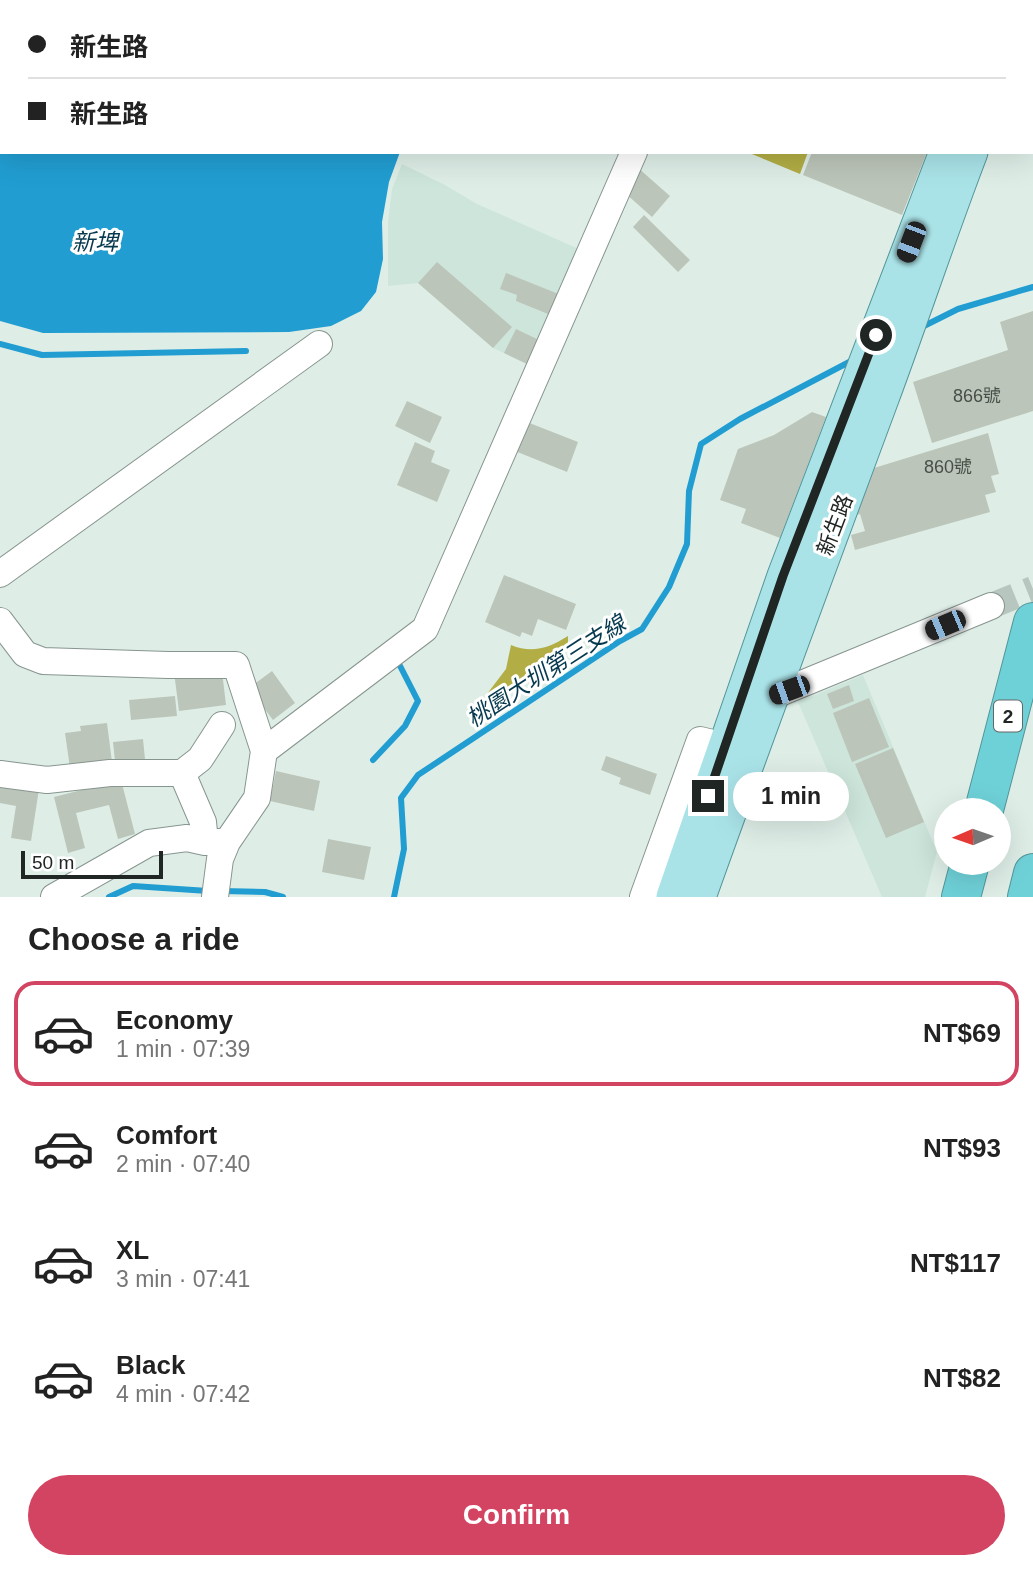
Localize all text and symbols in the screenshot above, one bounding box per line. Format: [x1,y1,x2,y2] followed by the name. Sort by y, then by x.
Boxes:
[70,32,148,62] text: 新生路
[70,99,148,129] text: 新生路
[894,219,929,265] car
[72,229,121,255] water label: 新埤
[860,319,892,351] route start
[953,386,1001,406] house number: 866號
[924,457,972,477] house number: 860號
[813,491,857,558] street label: 新生路
[922,607,969,643] car
[462,608,633,732] water label: 桃園大圳第三支線
[766,673,813,707] car
[994,701,1022,732] road number: 2
[732,772,848,820] callout: 1 min
[692,780,724,812] route end
[761,783,821,809] text: 1 min
[934,798,1012,875] north arrow
[934,798,1011,875] map controls
[21,848,163,880] scale bar
[32,852,74,873] text: 50 m
[28,921,240,957] text: Choose a ride
[32,1002,95,1065] icon: car
[116,1005,233,1035] text: Economy
[923,1018,1001,1048] text: NT$69
[116,1036,250,1062] text: 1 min · 07:39
[32,1117,95,1180] icon: car
[116,1120,217,1150] text: Comfort
[923,1133,1001,1163] text: NT$93
[116,1151,250,1177] text: 2 min · 07:40
[32,1232,95,1295] icon: car
[116,1235,149,1265] text: XL
[910,1248,1001,1278] text: NT$117
[116,1266,250,1292] text: 3 min · 07:41
[32,1347,95,1410] icon: car
[116,1350,185,1380] text: Black
[923,1363,1001,1393] text: NT$82
[116,1381,250,1407] text: 4 min · 07:42
[28,1475,1005,1555] button: Confirm

